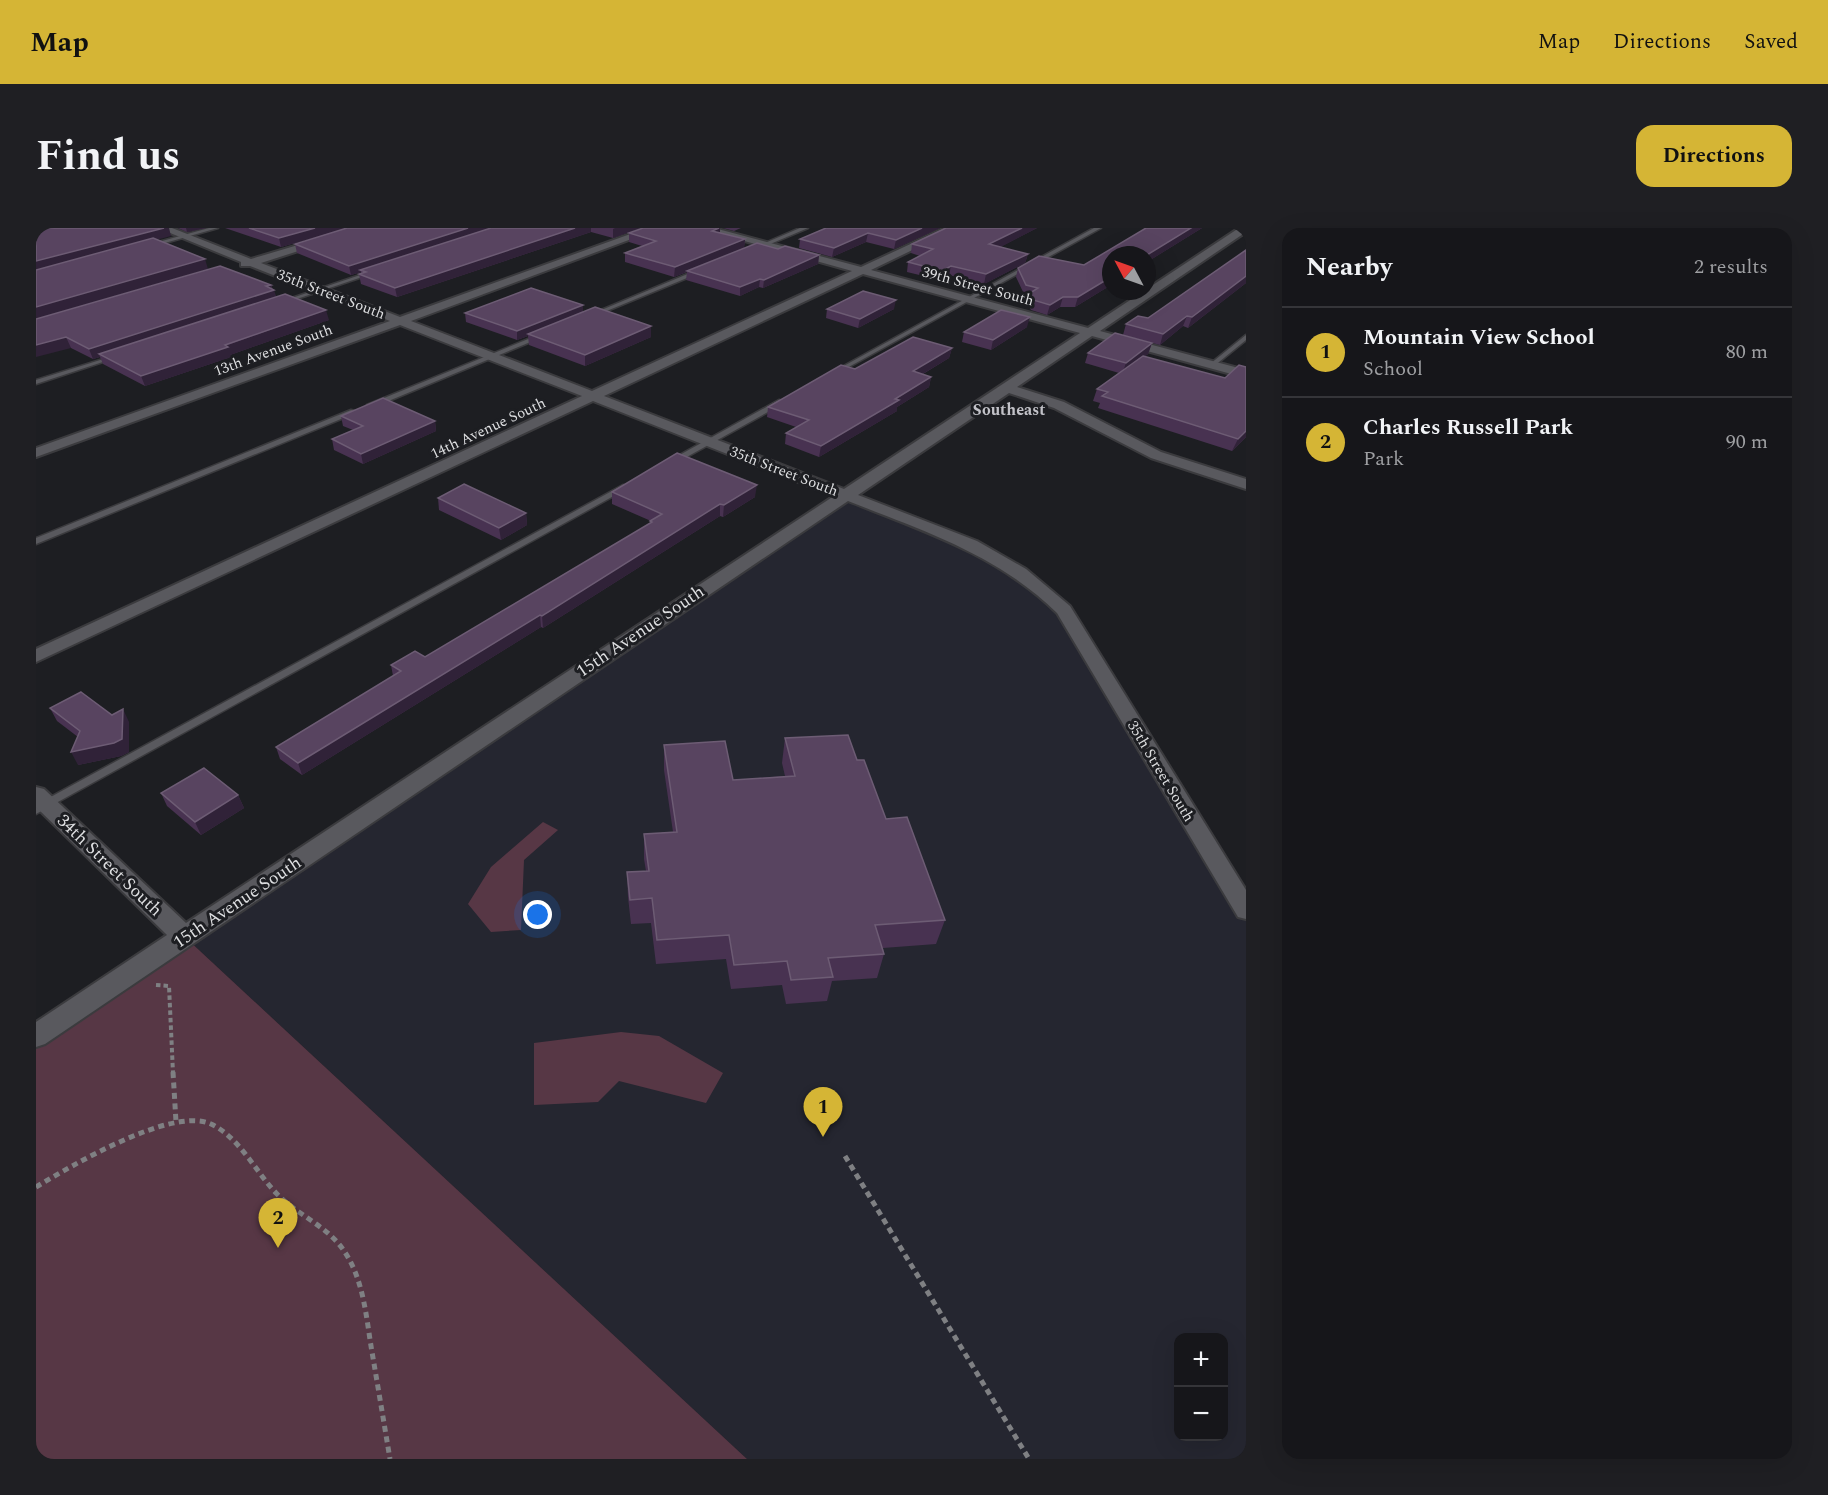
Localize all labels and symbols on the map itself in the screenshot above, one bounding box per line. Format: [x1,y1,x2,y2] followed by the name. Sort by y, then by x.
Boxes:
[1102,246,1156,300] north arrow
[919,261,1037,313] street label: 39th Street South
[273,263,389,326] street label: 35th Street South
[211,318,336,383] street label: 13th Avenue South
[427,392,550,465] street label: 14th Avenue South
[973,398,1045,422] district label: Southeast
[726,440,842,503] street label: 35th Street South
[571,578,710,685] street label: 15th Avenue South
[1121,716,1200,827] street label: 35th Street South
[51,808,169,923] street label: 34th Street South
[168,849,307,956] street label: 15th Avenue South
[523,900,552,929] your location
[804,1088,842,1137] pin: 1
[258,1198,298,1248] pin: 2

